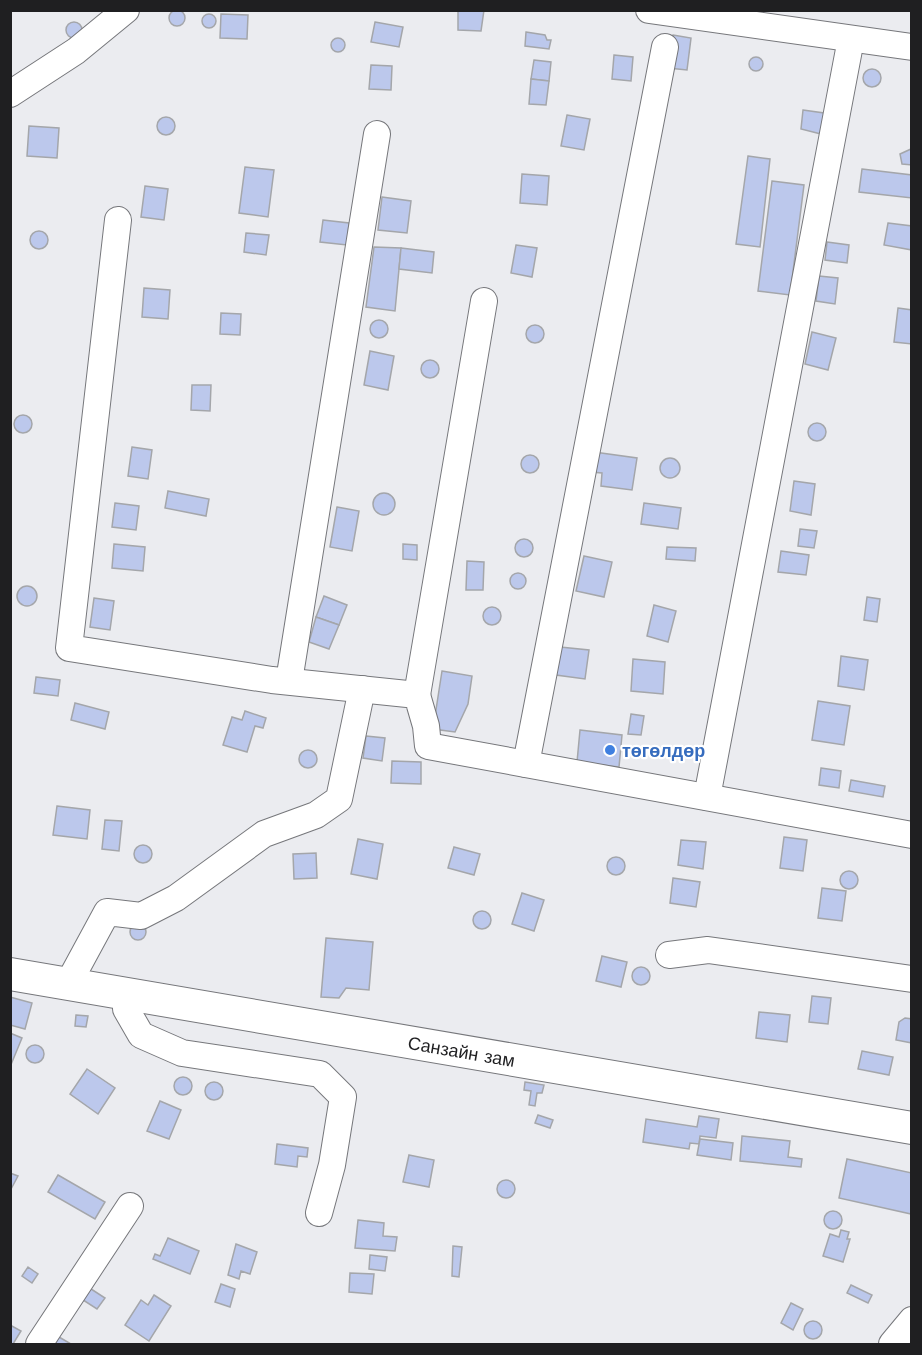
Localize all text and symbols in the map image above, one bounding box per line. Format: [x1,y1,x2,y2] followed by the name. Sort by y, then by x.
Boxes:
[622,740,705,761] place label: төгөлдөр
[603,743,617,757] marker: төгөлдөр
[406,1032,517,1071] street label: Санзайн зам

